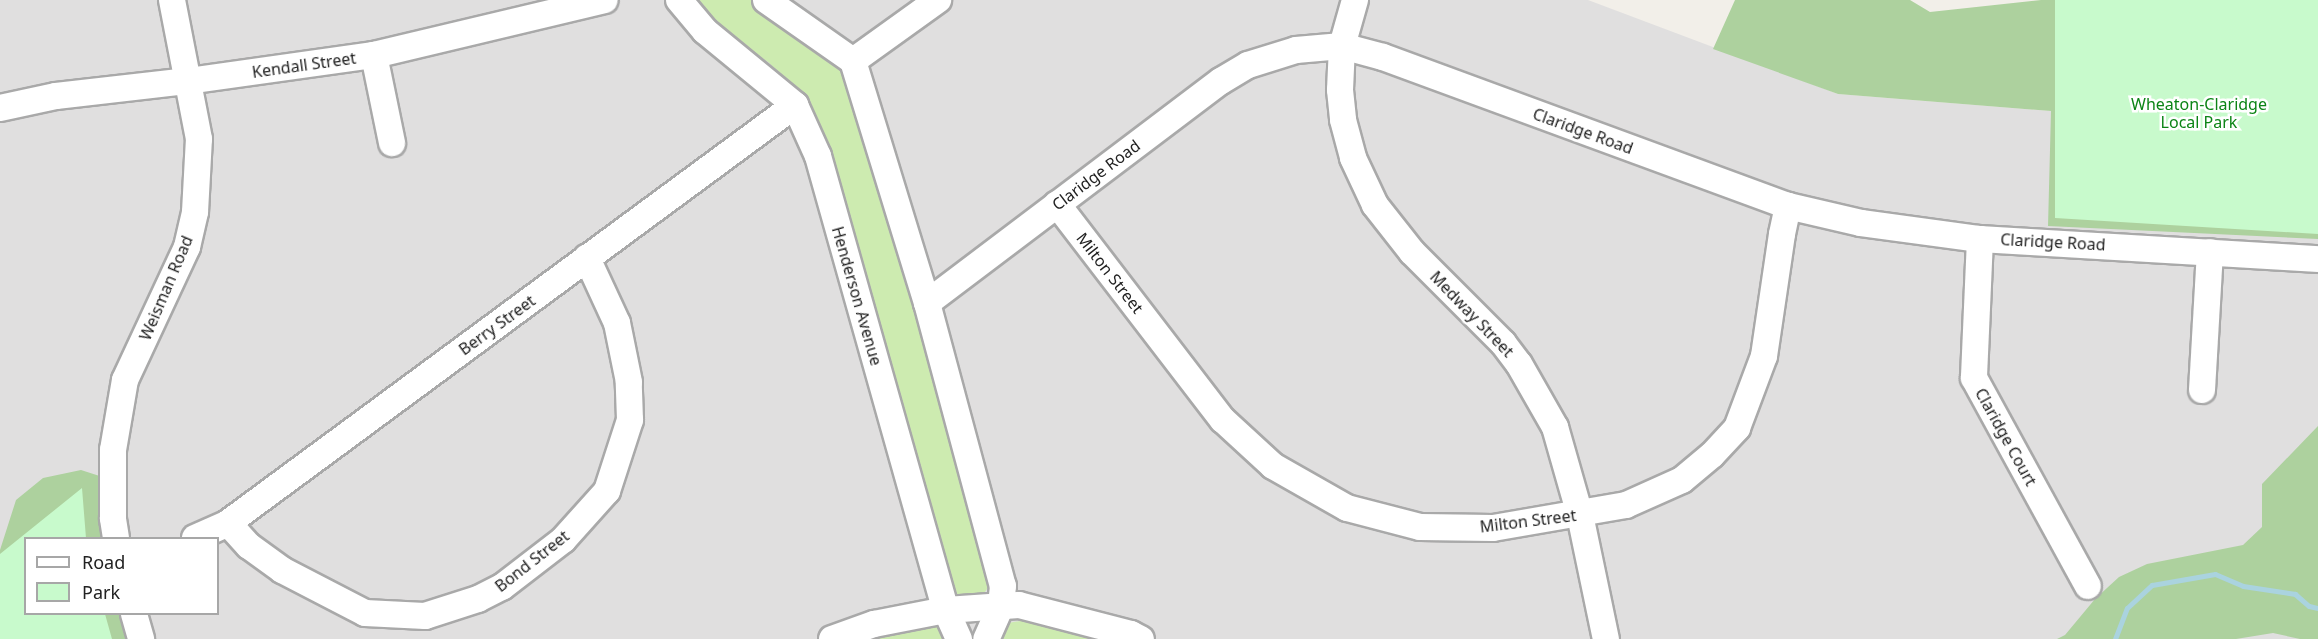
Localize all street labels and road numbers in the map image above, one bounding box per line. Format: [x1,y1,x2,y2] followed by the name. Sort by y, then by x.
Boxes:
[251,48,357,82] street label: Kendall Street
[1530,104,1636,158] street label: Claridge Road
[1048,136,1144,214] street label: Claridge Road
[828,224,886,368] street label: Henderson Avenue
[1073,229,1147,317] street label: Milton Street
[2000,230,2106,254] street label: Claridge Road
[135,233,197,343] street label: Weisman Road
[1426,267,1518,361] street label: Medway Street
[455,291,539,359] street label: Berry Street
[1971,385,2041,489] street label: Claridge Court
[1479,506,1577,536] street label: Milton Street
[491,526,573,596] street label: Bond Street

